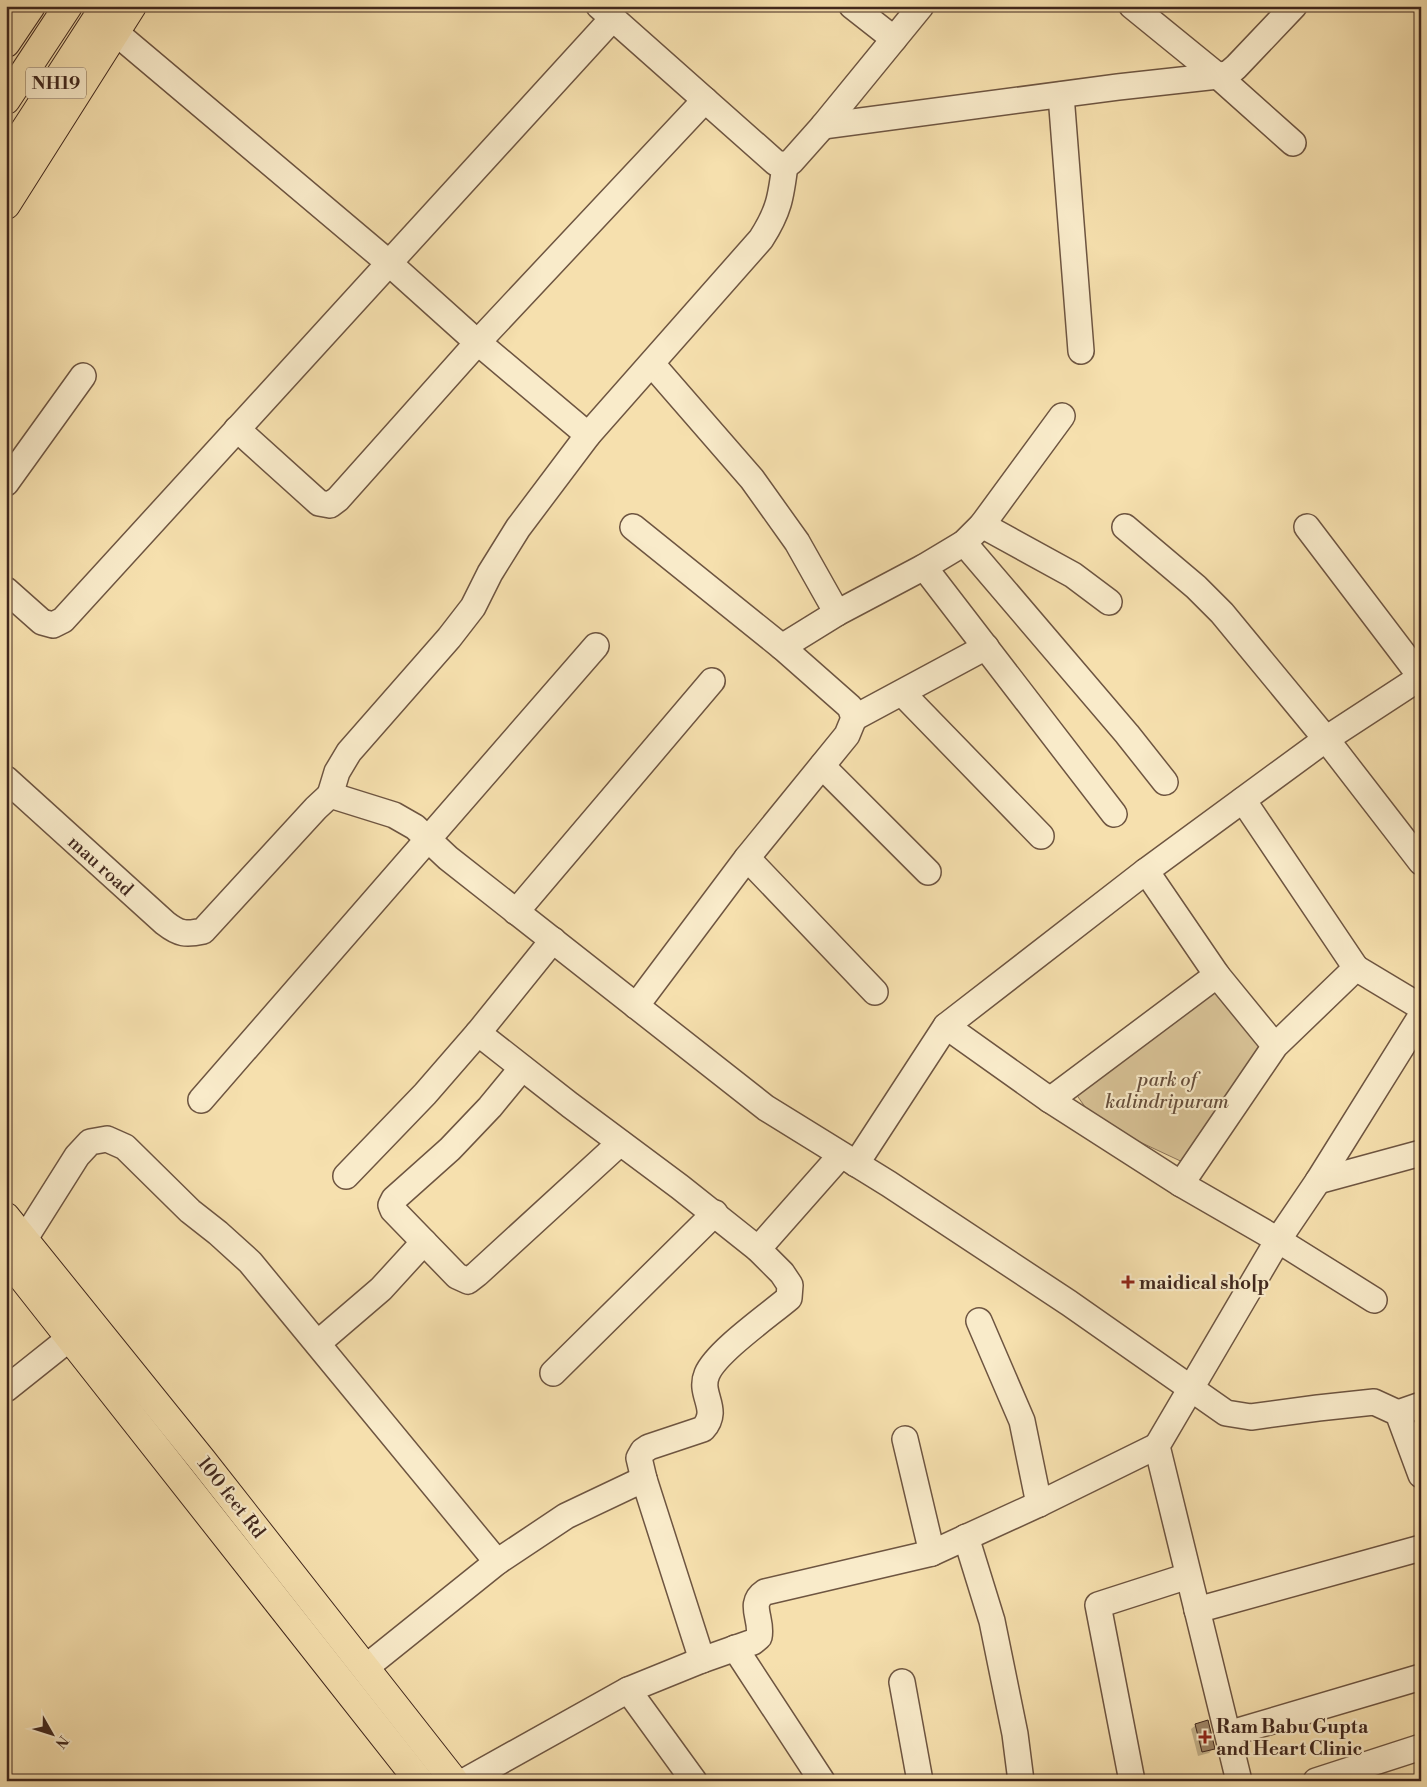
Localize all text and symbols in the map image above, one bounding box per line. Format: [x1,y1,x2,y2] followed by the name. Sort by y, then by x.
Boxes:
[26,68,86,99] road number: NH19
[63,830,138,902] street label: mau road
[1105,1068,1229,1114] park label: park of kalindripuram
[1139,1271,1269,1295] place label: maidical sho[p
[1121,1275,1135,1289] marker: maidical sho[p
[192,1452,271,1543] street label: 100 feet Rd
[28,1710,78,1760] north arrow
[1216,1715,1369,1761] place label: Ram Babu Gupta and Heart Clinic
[1198,1730,1212,1744] marker: Ram Babu Gupta and Heart Clinic
[51,1732,72,1752] text: N

